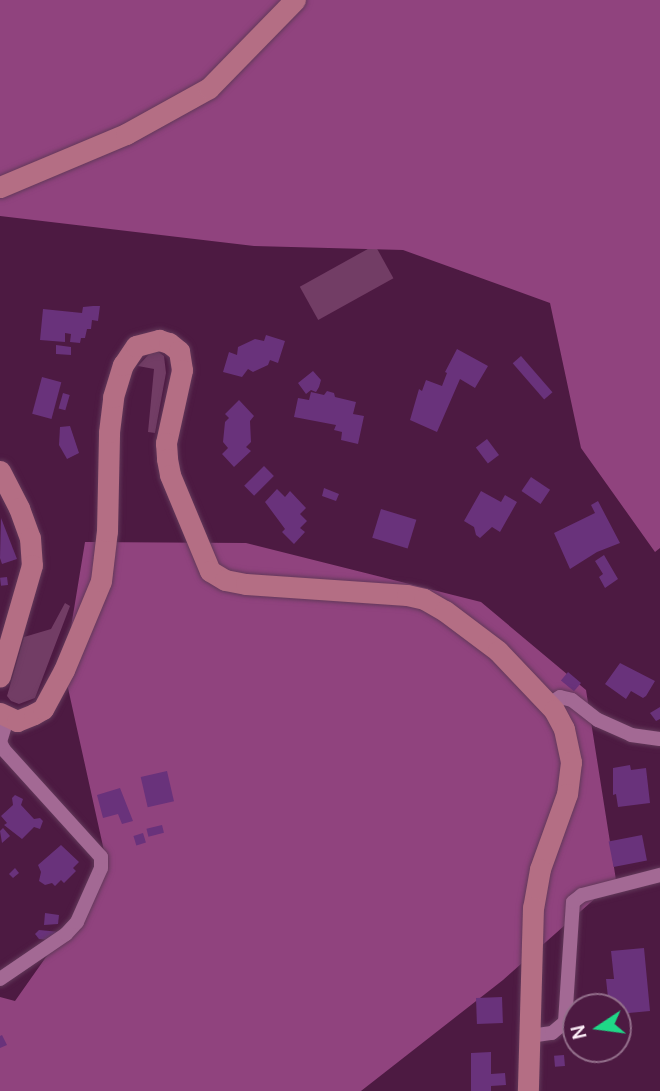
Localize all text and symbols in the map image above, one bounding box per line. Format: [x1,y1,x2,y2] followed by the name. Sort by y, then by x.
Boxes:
[562,993,632,1063] north arrow
[564,1023,593,1042] text: N

